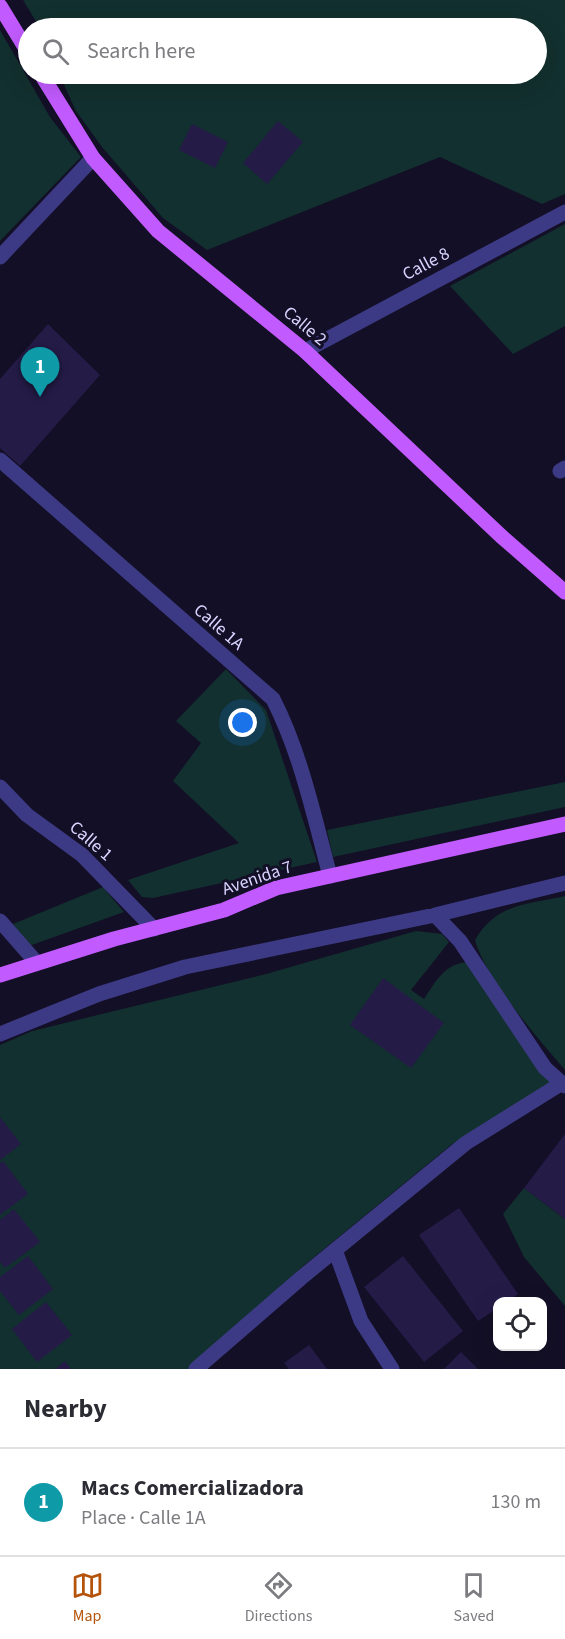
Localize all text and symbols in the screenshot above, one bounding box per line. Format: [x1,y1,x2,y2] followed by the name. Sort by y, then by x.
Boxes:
[18,18,547,84] search box
[39,35,72,68] icon: search
[87,35,195,67] text: Search here
[398,241,454,287] street label: Calle 8
[278,300,332,352] street label: Calle 2
[20,348,60,397] pin: 1
[188,598,250,656] street label: Calle 1A
[228,708,257,737] your location
[64,815,118,867] street label: Calle 1
[219,854,296,902] street label: Avenida 7
[493,1297,547,1351] map controls
[493,1297,547,1351] button: locate
[24,1390,107,1427] text: Nearby
[81,1472,304,1504] text: Macs Comercializadora
[38,1488,49,1516] text: 1
[491,1488,541,1516] text: 130 m
[81,1504,206,1532] text: Place · Calle 1A
[71,1569,104,1627] tab: Map
[245,1569,312,1627] tab: Directions
[454,1569,494,1627] tab: Saved

